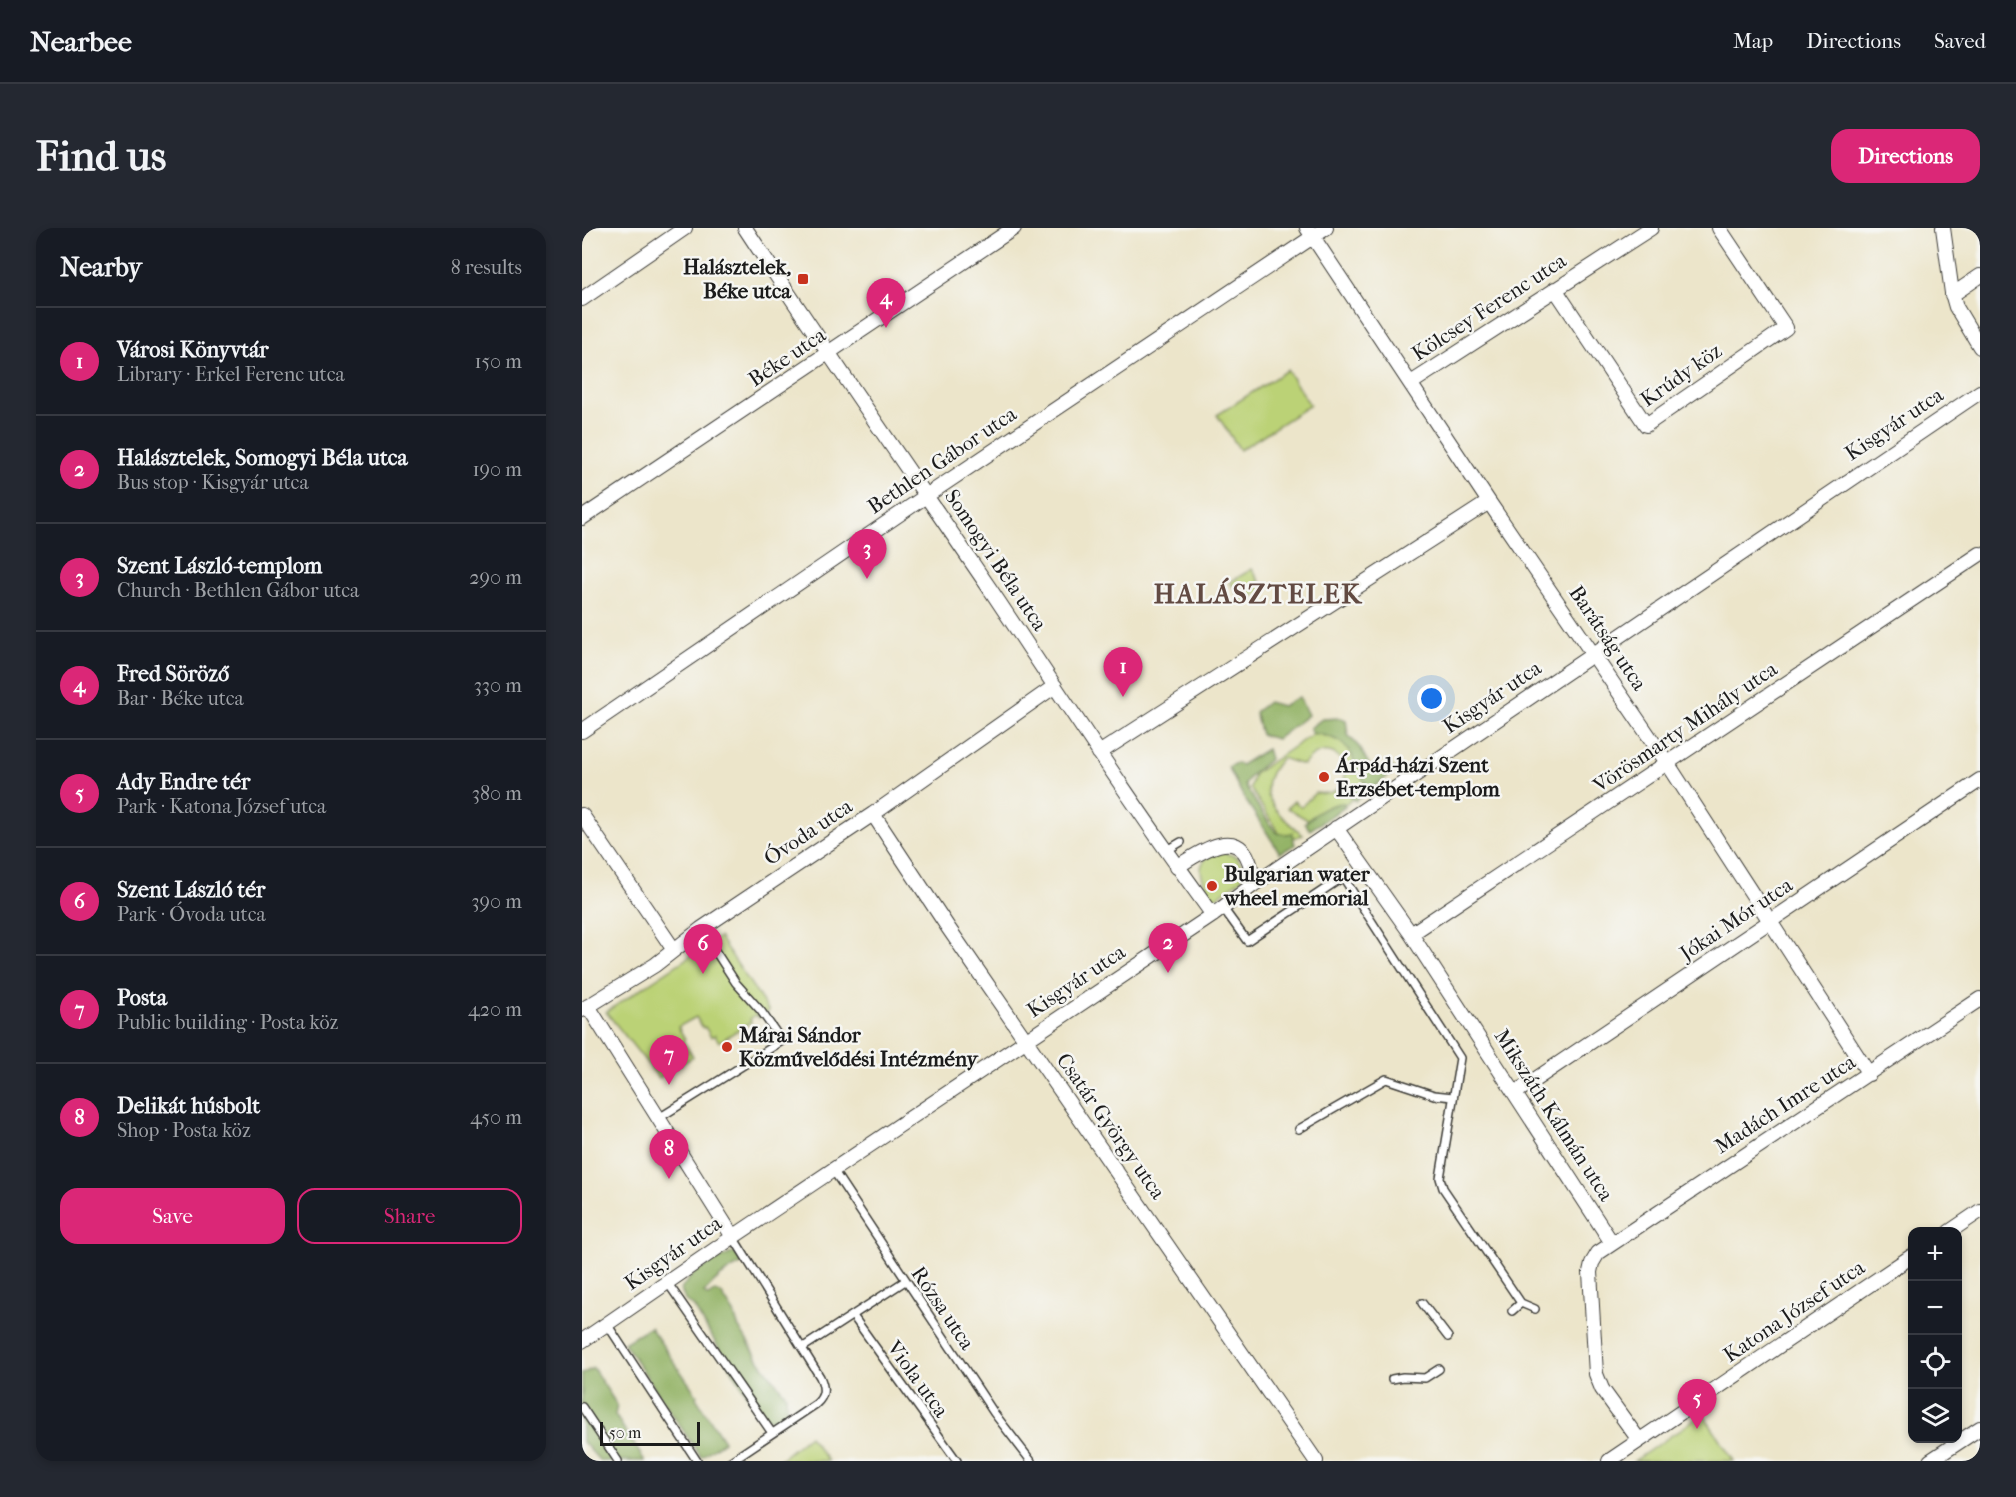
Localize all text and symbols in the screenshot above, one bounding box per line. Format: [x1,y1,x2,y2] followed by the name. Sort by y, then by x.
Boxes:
[30,25,132,58] text: Nearbee
[1733,29,1773,53] text: Map
[1806,29,1901,53] text: Directions
[1934,29,1986,53] text: Saved
[1831,129,1980,183] button: Directions
[36,132,166,181] text: Find us
[1408,248,1571,366] street label: Kölcsey Ferenc utca
[60,252,142,283] text: Nearby
[683,255,792,303] place label: Halásztelek, Béke utca
[451,256,522,279] text: 8 results
[796,272,810,286] marker: Halásztelek, Béke utca
[866,279,906,328] pin: 4
[744,322,830,391] street label: Béke utca
[117,337,269,363] text: Városi Könyvtár
[1636,338,1726,412] street label: Krúdy köz
[76,350,83,373] text: 1
[474,350,522,373] text: 150 m
[117,363,345,386] text: Library · Erkel Ferenc utca
[1840,382,1948,466] street label: Kisgyár utca
[863,401,1021,519] street label: Bethlen Gábor utca
[117,445,408,471] text: Halásztelek, Somogyi Béla utca
[74,458,85,481] text: 2
[472,458,522,481] text: 190 m
[117,471,309,494] text: Bus stop · Kisgyár utca
[940,485,1052,635] street label: Somogyi Béla utca
[848,530,886,579] pin: 3
[117,553,322,579] text: Szent László-templom
[75,566,84,589] text: 3
[469,566,522,589] text: 290 m
[1154,577,1363,610] district label: HALÁSZTELEK
[117,579,359,602] text: Church · Bethlen Gábor utca
[1564,581,1652,695] street label: Barátság utca
[1104,648,1142,697] pin: 1
[1438,655,1546,739] street label: Kisgyár utca
[1588,656,1782,798] street label: Vörösmarty Mihály utca
[117,661,229,687] text: Fred Söröző
[74,674,85,697] text: 4
[474,674,522,697] text: 330 m
[1417,684,1446,713] your location
[117,687,244,710] text: Bar · Béke utca
[1334,752,1500,801] place label: Árpád-házi Szent Erzsébet-templom
[117,769,250,795] text: Ady Endre tér
[1317,770,1331,784] marker: Árpád-házi Szent Erzsébet-templom
[75,782,84,805] text: 5
[472,782,522,805] text: 380 m
[759,793,857,870] street label: Óvoda utca
[117,795,326,818] text: Park · Katona József utca
[1223,862,1371,910] place label: Bulgarian water wheel memorial
[1674,872,1797,967] street label: Jókai Mór utca
[117,877,265,903] text: Szent László tér
[1205,879,1219,893] marker: Bulgarian water wheel memorial
[74,890,85,913] text: 6
[471,890,522,913] text: 390 m
[117,903,266,926] text: Park · Óvoda utca
[684,924,722,974] pin: 6
[1148,924,1188,973] pin: 2
[1022,939,1130,1023] street label: Kisgyár utca
[117,985,167,1011] text: Posta
[75,998,84,1021] text: 7
[468,998,522,1021] text: 420 m
[117,1011,338,1034] text: Public building · Posta köz
[738,1023,979,1071] place label: Márai Sándor Közművelődési Intézmény
[1490,1025,1619,1206] street label: Mikszáth Kálmán utca
[650,1036,688,1085] pin: 7
[720,1040,734,1054] marker: Márai Sándor Közművelődési Intézmény
[1052,1048,1170,1204] street label: Csatár György utca
[1710,1049,1860,1158] street label: Madách Imre utca
[117,1093,260,1119] text: Delikát húsbolt
[74,1106,85,1129] text: 8
[470,1106,522,1129] text: 450 m
[117,1119,251,1142] text: Shop · Posta köz
[650,1130,688,1179] pin: 8
[60,1188,285,1244] button: Save
[297,1188,522,1244] button: Share
[620,1211,726,1295] street label: Kisgyár utca
[1908,1227,1962,1443] map controls
[1908,1227,1962,1281] button: +
[1719,1255,1869,1367] street label: Katona József utca
[906,1262,980,1354] street label: Rózsa utca
[1908,1281,1962,1335] button: −
[882,1335,954,1422] street label: Viola utca
[1908,1335,1962,1389] button: locate
[1678,1380,1716,1429] pin: 5
[1908,1389,1962,1443] button: layers
[600,1419,700,1446] scale bar
[609,1423,641,1442] text: 50 m

